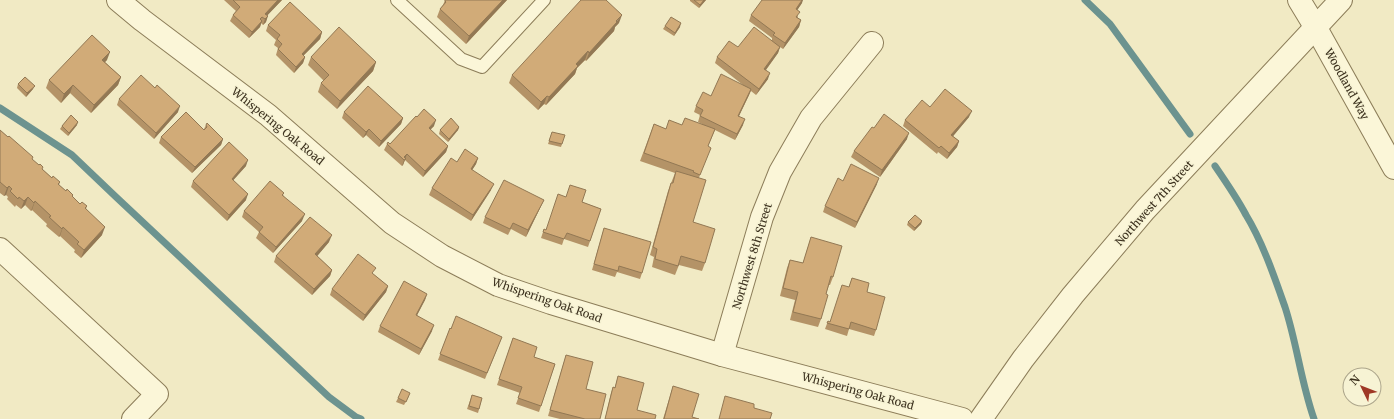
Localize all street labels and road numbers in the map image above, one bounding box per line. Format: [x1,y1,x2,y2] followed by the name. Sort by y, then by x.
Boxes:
[1321,45,1373,122] street label: Woodland Way
[228,84,327,168] street label: Whispering Oak Road
[1112,157,1197,249] street label: Northwest 7th Street
[729,200,775,311] street label: Northwest 8th Street
[489,274,604,325] street label: Whispering Oak Road
[800,369,916,413] street label: Whispering Oak Road

